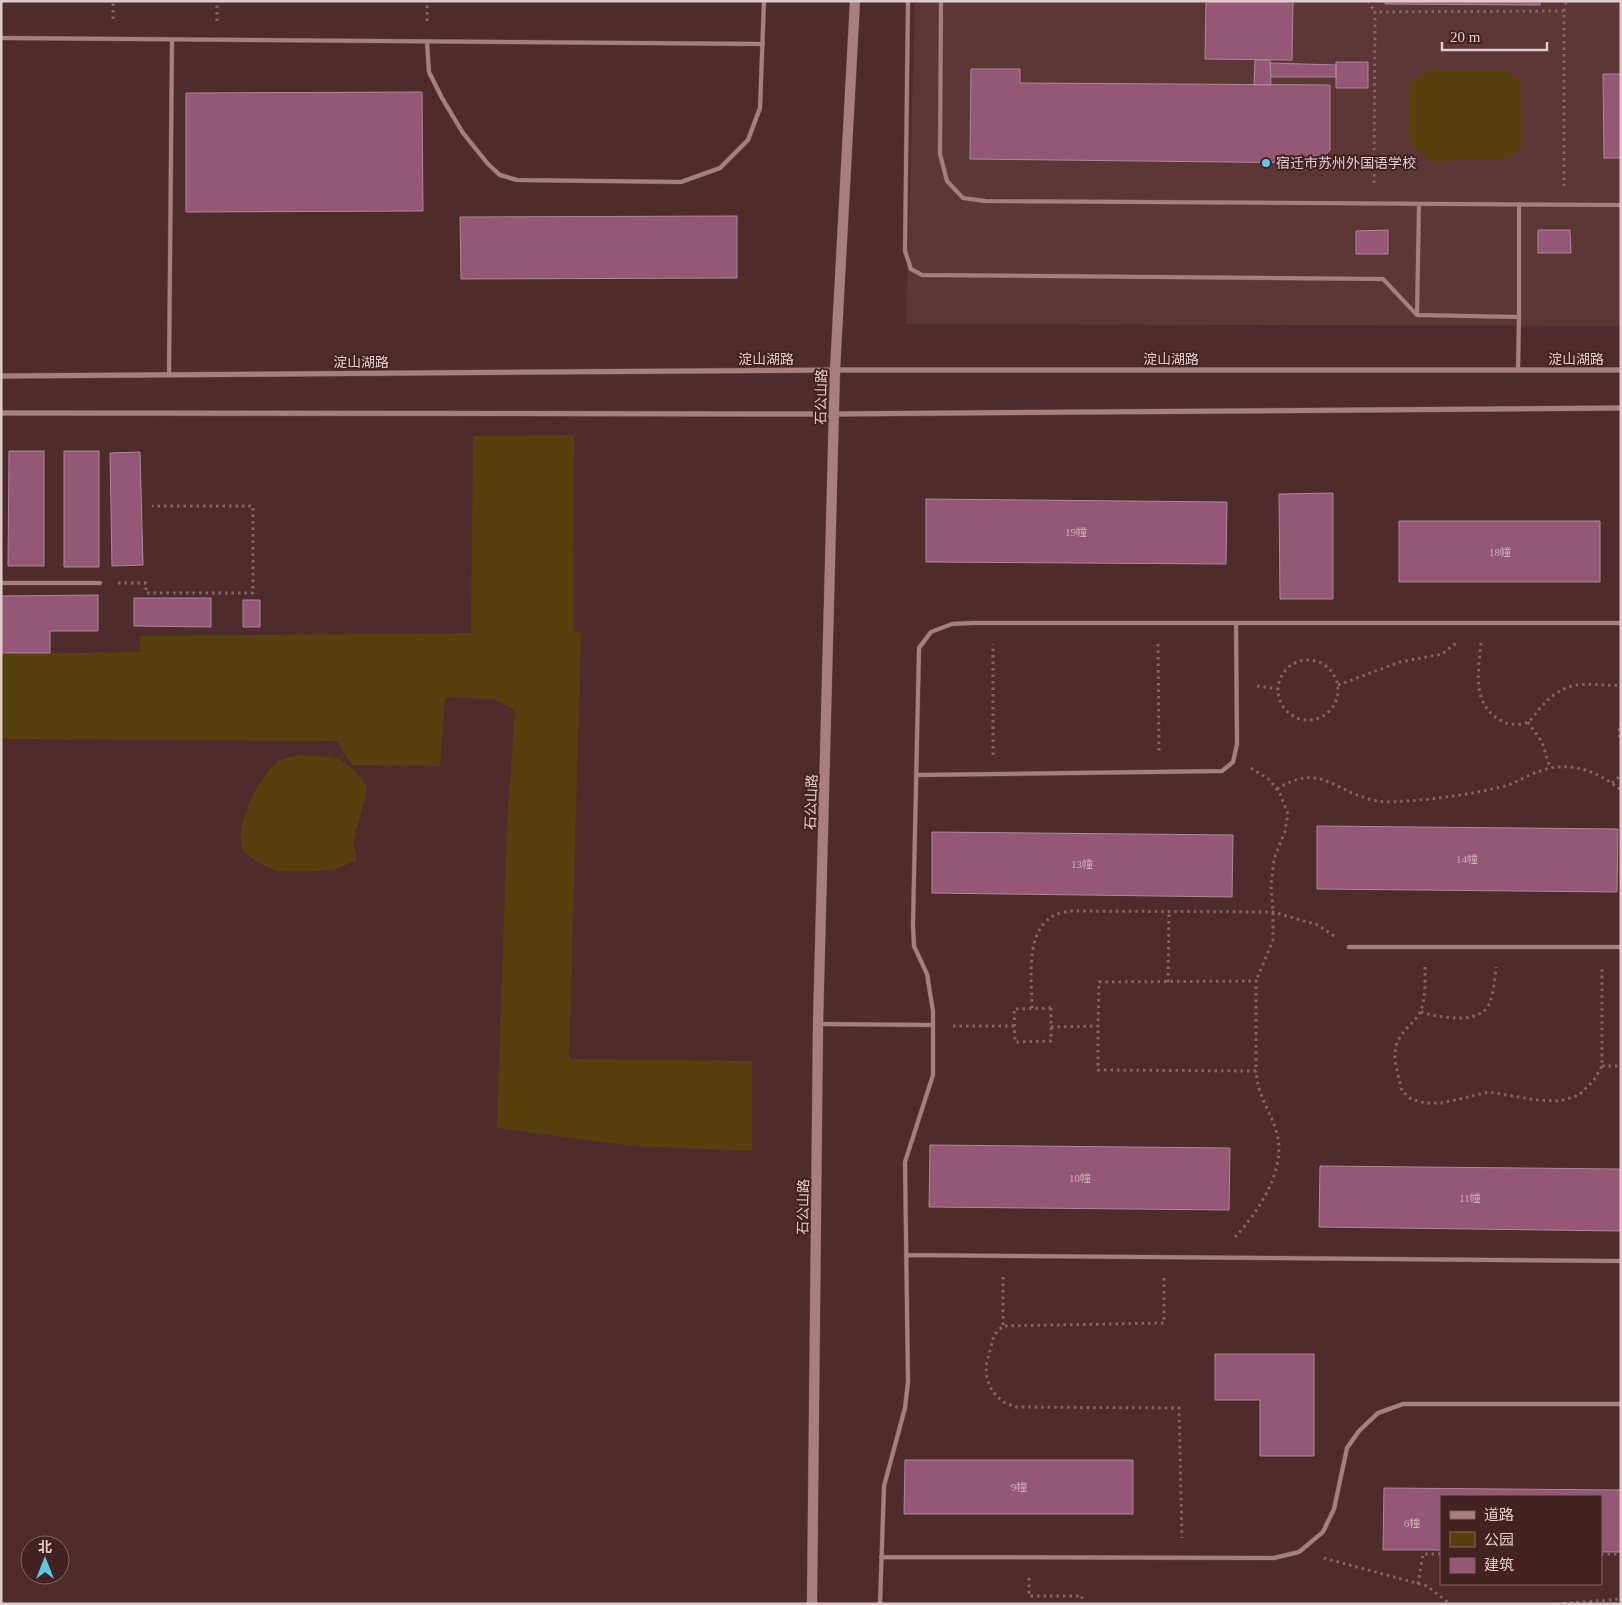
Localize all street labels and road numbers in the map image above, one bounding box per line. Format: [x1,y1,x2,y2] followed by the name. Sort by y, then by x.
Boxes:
[738,352,794,367] street label: 淀山湖路
[1143,352,1199,367] street label: 淀山湖路
[1548,352,1604,367] street label: 淀山湖路
[333,355,389,370] street label: 淀山湖路
[814,369,829,425] street label: 石公山路
[803,774,820,830] street label: 石公山路
[796,1179,811,1235] street label: 石公山路

